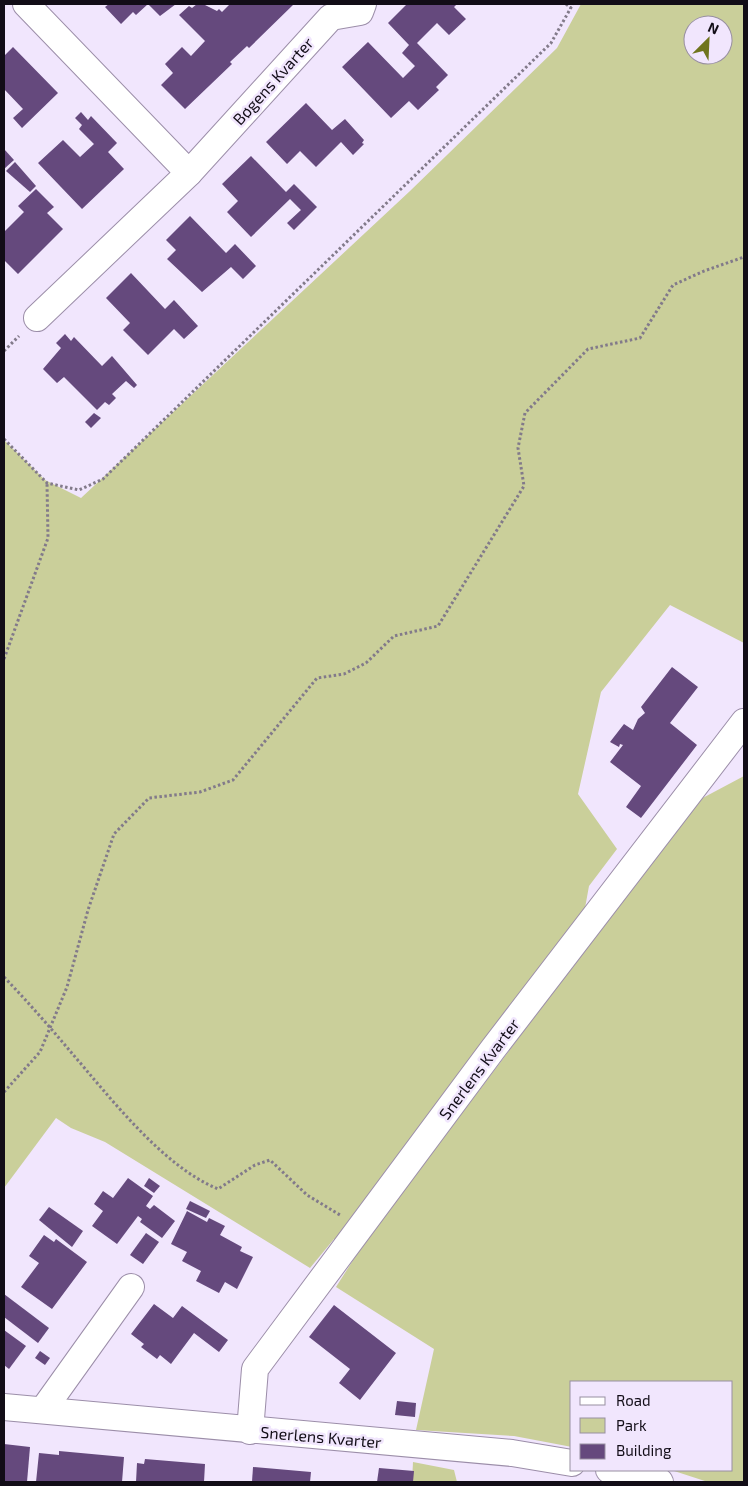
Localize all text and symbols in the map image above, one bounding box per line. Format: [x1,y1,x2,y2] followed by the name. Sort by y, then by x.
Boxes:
[683,15,733,65] north arrow
[705,18,722,37] text: N
[228,33,317,128] street label: Bøgens Kvarter
[435,1014,523,1123] street label: Snerlens Kvarter
[570,1381,733,1471] legend
[616,1391,651,1409] text: Road
[616,1416,647,1434] text: Park
[260,1422,383,1451] street label: Snerlens Kvarter
[616,1441,672,1459] text: Building

